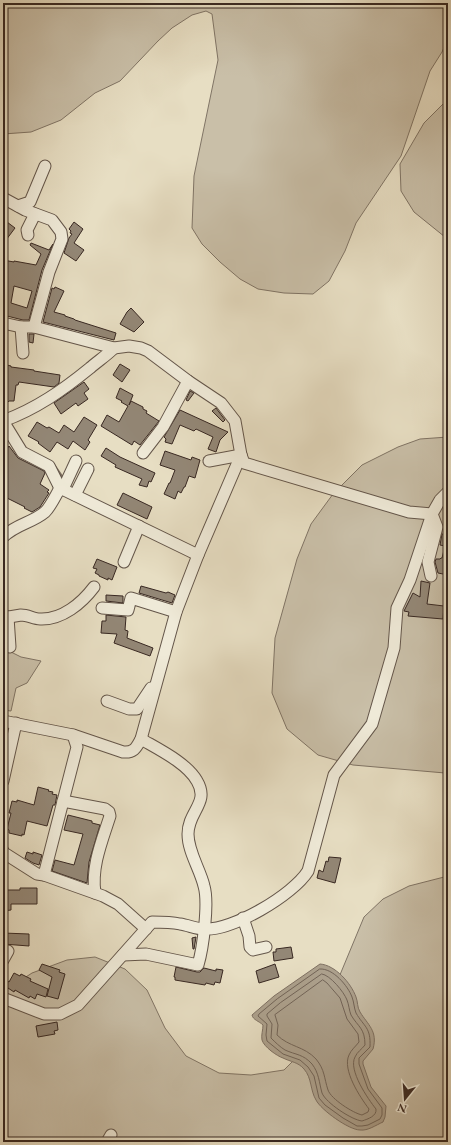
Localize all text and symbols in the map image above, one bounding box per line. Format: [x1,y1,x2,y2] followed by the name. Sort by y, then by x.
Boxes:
[385,1079,425,1119] north arrow
[396,1101,408,1117] text: N

